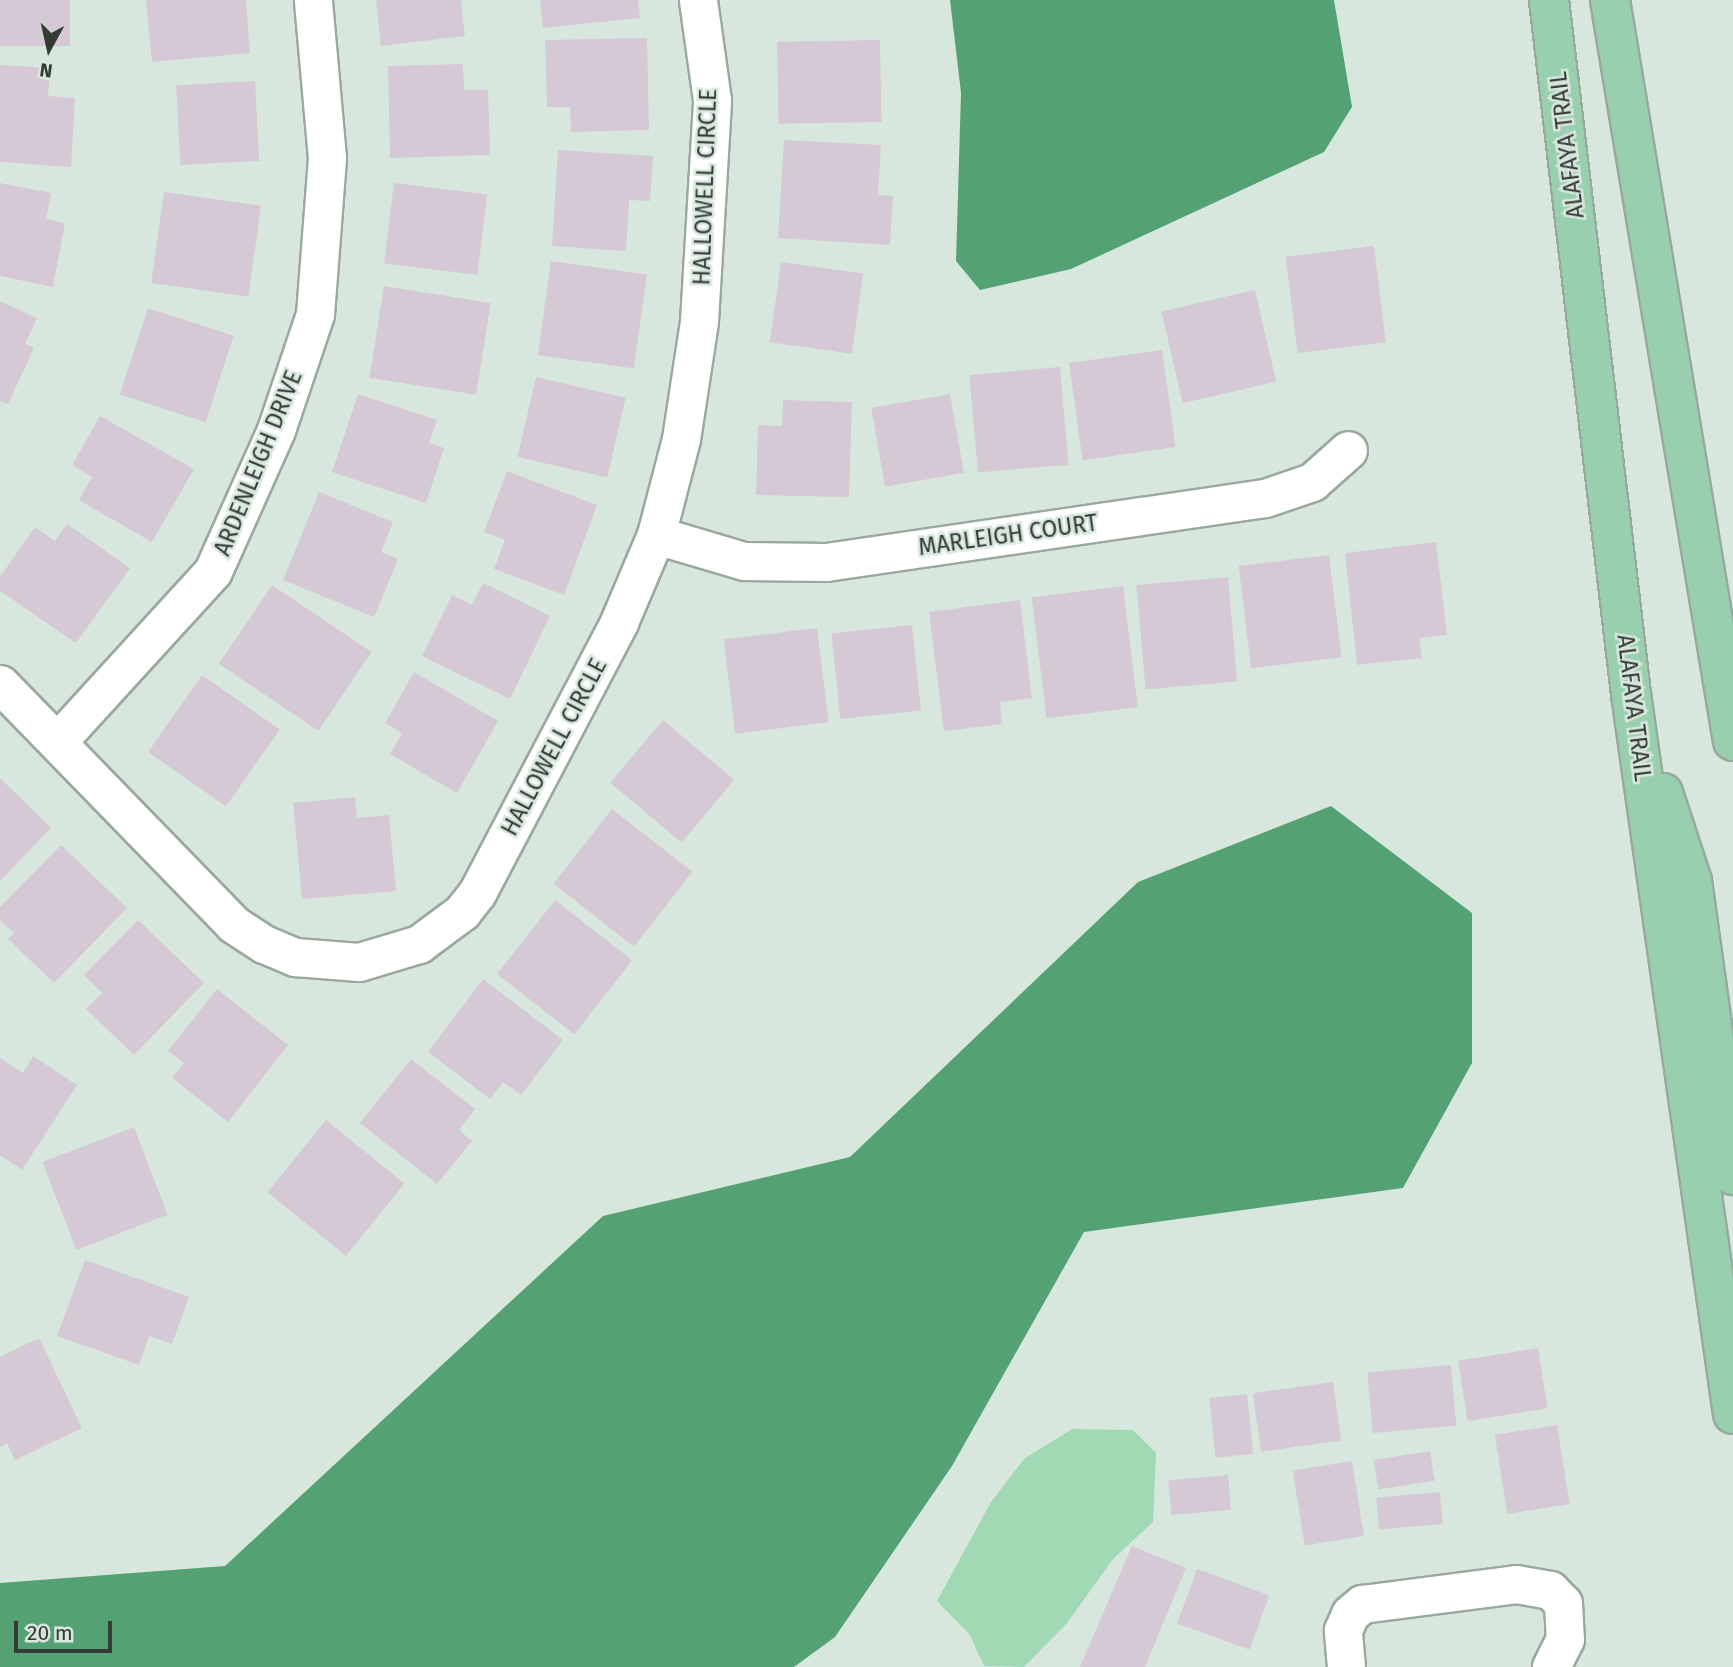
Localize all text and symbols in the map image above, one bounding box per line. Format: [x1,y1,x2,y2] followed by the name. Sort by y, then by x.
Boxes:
[14,14,84,84] north arrow
[38,58,54,83] text: N
[1544,70,1590,220] street label: ALAFAYA TRAIL
[688,88,722,286] street label: HALLOWELL CIRCLE
[208,366,308,560] street label: ARDENLEIGH DRIVE
[917,509,1099,561] street label: MARLEIGH COURT
[1611,633,1657,783] street label: ALAFAYA TRAIL
[496,654,612,840] street label: HALLOWELL CIRCLE
[18,1608,116,1652] scale bar
[27,1620,73,1646] text: 20 m

